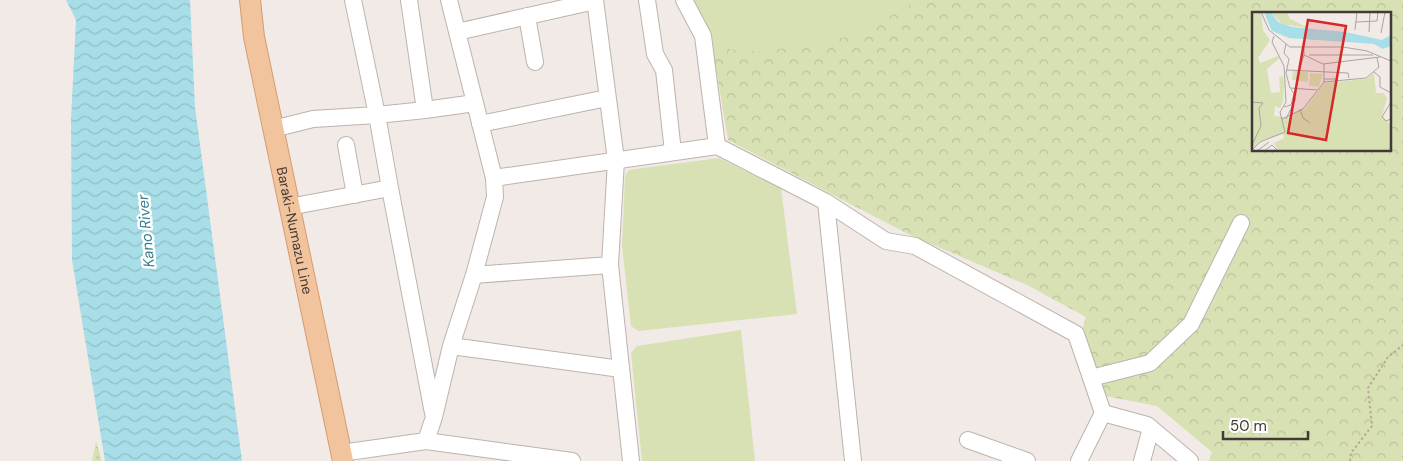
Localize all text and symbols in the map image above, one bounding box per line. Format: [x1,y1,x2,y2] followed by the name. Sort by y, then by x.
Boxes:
[1252,12,1390,151] inset map
[273,165,317,296] street label: Baraki-Numazu Line
[133,193,159,268] water label: Kano River
[1223,408,1308,440] scale bar
[1230,416,1267,436] text: 50 m

